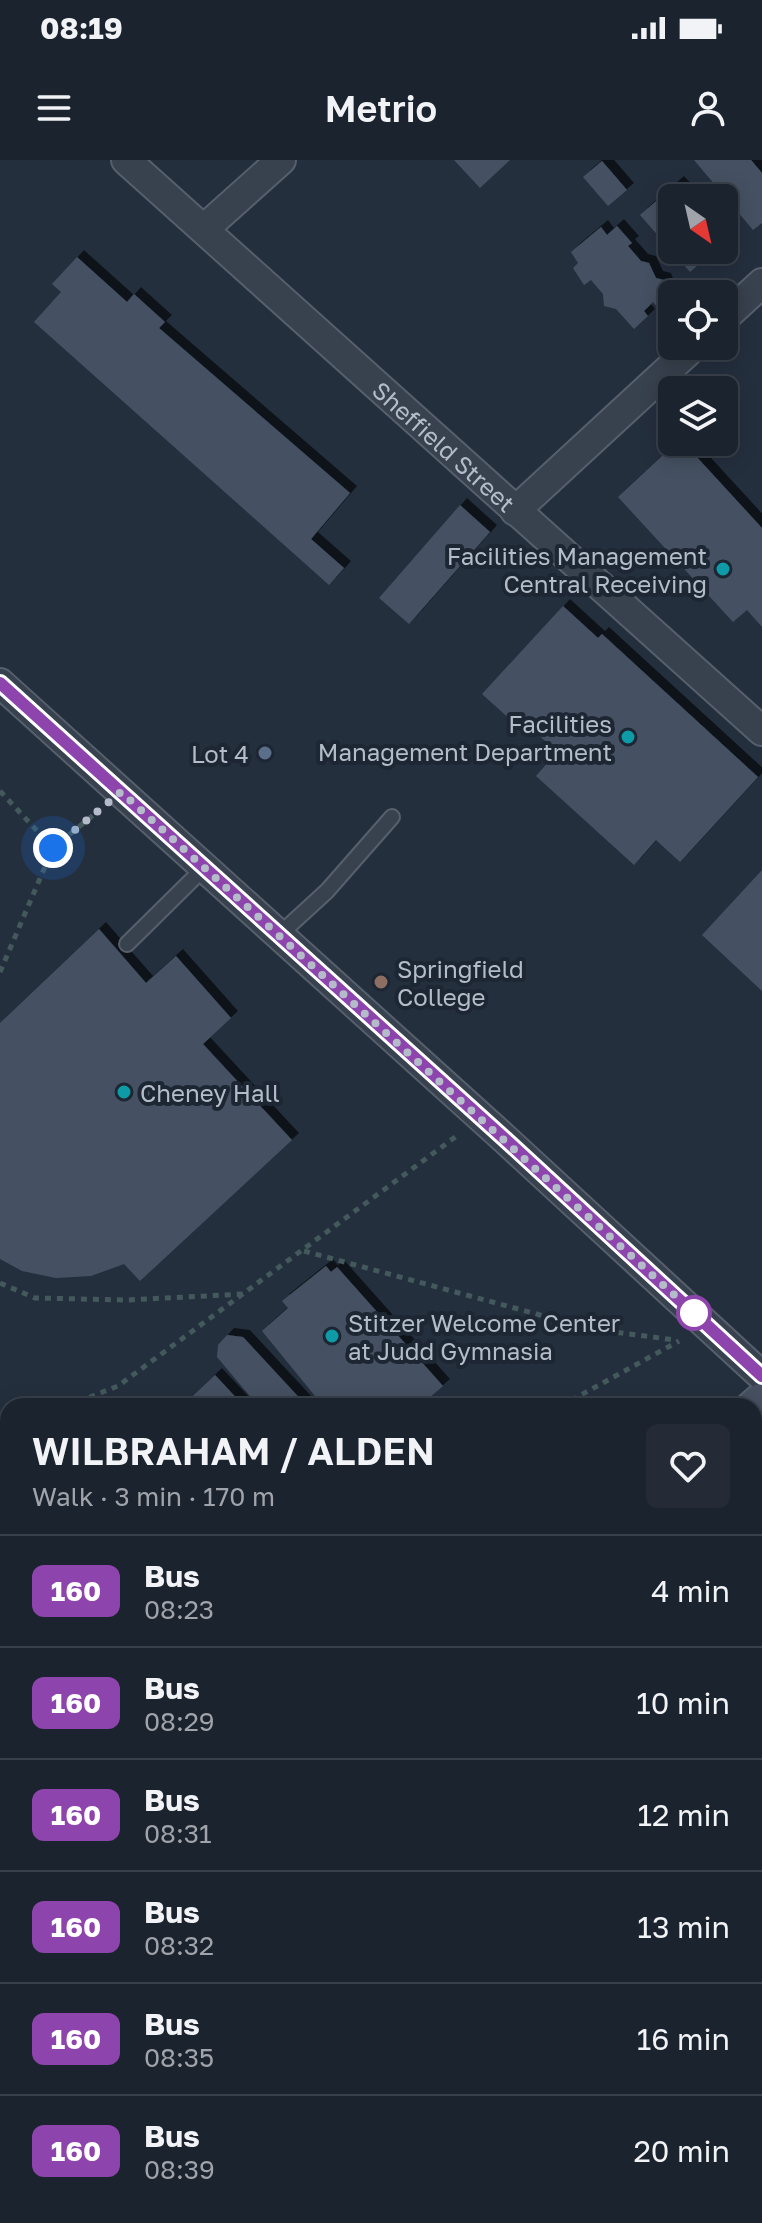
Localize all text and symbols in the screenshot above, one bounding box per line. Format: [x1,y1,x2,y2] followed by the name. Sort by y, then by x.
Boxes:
[40,10,123,46] text: 08:19
[32,86,76,130] icon: menu
[686,86,730,130] icon: person
[325,87,437,130] text: Metrio
[658,184,738,264] north arrow
[658,184,738,456] map controls
[658,280,738,360] button: locate
[367,375,522,517] street label: Sheffield Street
[658,376,738,456] button: layers
[447,541,707,598] place label: Facilities Management Central Receiving
[714,560,732,578] marker: Facilities Management Central Receiving
[318,709,612,766] place label: Facilities Management Department
[619,728,637,746] marker: Facilities Management Department
[191,739,249,768] place label: Lot 4
[256,744,274,762] marker: Lot 4
[33,828,73,868] your location
[397,954,524,1011] place label: Springfield College
[372,973,390,991] marker: Springfield College
[140,1078,280,1107] place label: Cheney Hall
[115,1083,133,1101] marker: Cheney Hall
[677,1296,711,1330] unlabelled marker
[348,1308,620,1365] place label: Stitzer Welcome Center at Judd Gymnasia
[323,1327,341,1345] marker: Stitzer Welcome Center at Judd Gymnasia
[646,1424,730,1508] button: heart
[32,1428,435,1473] text: WILBRAHAM / ALDEN
[32,1481,275,1512] text: Walk · 3 min · 170 m
[144,1558,200,1594] text: Bus
[651,1573,730,1609] text: 4 min
[51,1574,101,1607] text: 160
[144,1594,214,1625] text: 08:23
[144,1670,200,1706] text: Bus
[636,1685,730,1721] text: 10 min
[51,1686,101,1719] text: 160
[144,1706,215,1737] text: 08:29
[144,1782,200,1818] text: Bus
[638,1797,730,1833] text: 12 min
[51,1798,101,1831] text: 160
[144,1818,212,1849] text: 08:31
[144,1894,200,1930] text: Bus
[637,1909,730,1945] text: 13 min
[51,1910,101,1943] text: 160
[144,1930,214,1961] text: 08:32
[144,2006,200,2042] text: Bus
[637,2021,730,2057] text: 16 min
[51,2022,101,2055] text: 160
[144,2042,214,2073] text: 08:35
[144,2118,200,2154] text: Bus
[633,2133,730,2169] text: 20 min
[51,2134,101,2167] text: 160
[144,2154,215,2185] text: 08:39

